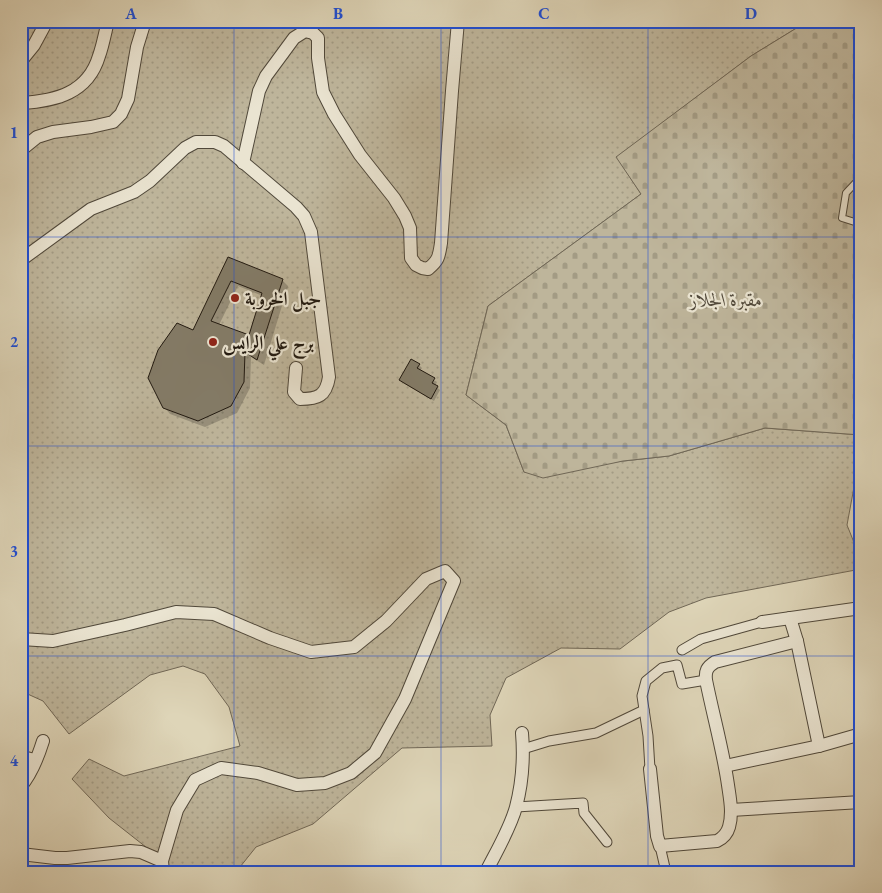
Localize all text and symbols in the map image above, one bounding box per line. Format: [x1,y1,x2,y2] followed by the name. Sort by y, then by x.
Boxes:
[124,3,137,24] text: A
[333,3,343,24] text: B
[538,3,550,24] text: C
[745,3,757,24] text: D
[10,122,18,143] text: 1
[245,286,321,312] place label: جبل الخروبة
[688,287,762,312] park label: مقبرة الجلاز
[229,292,241,304] marker: جبل الخروبة
[223,330,315,361] place label: برج علي الرايس
[10,331,19,352] text: 2
[207,336,219,348] marker: برج علي الرايس
[10,541,18,562] text: 3
[10,750,19,771] text: 4

